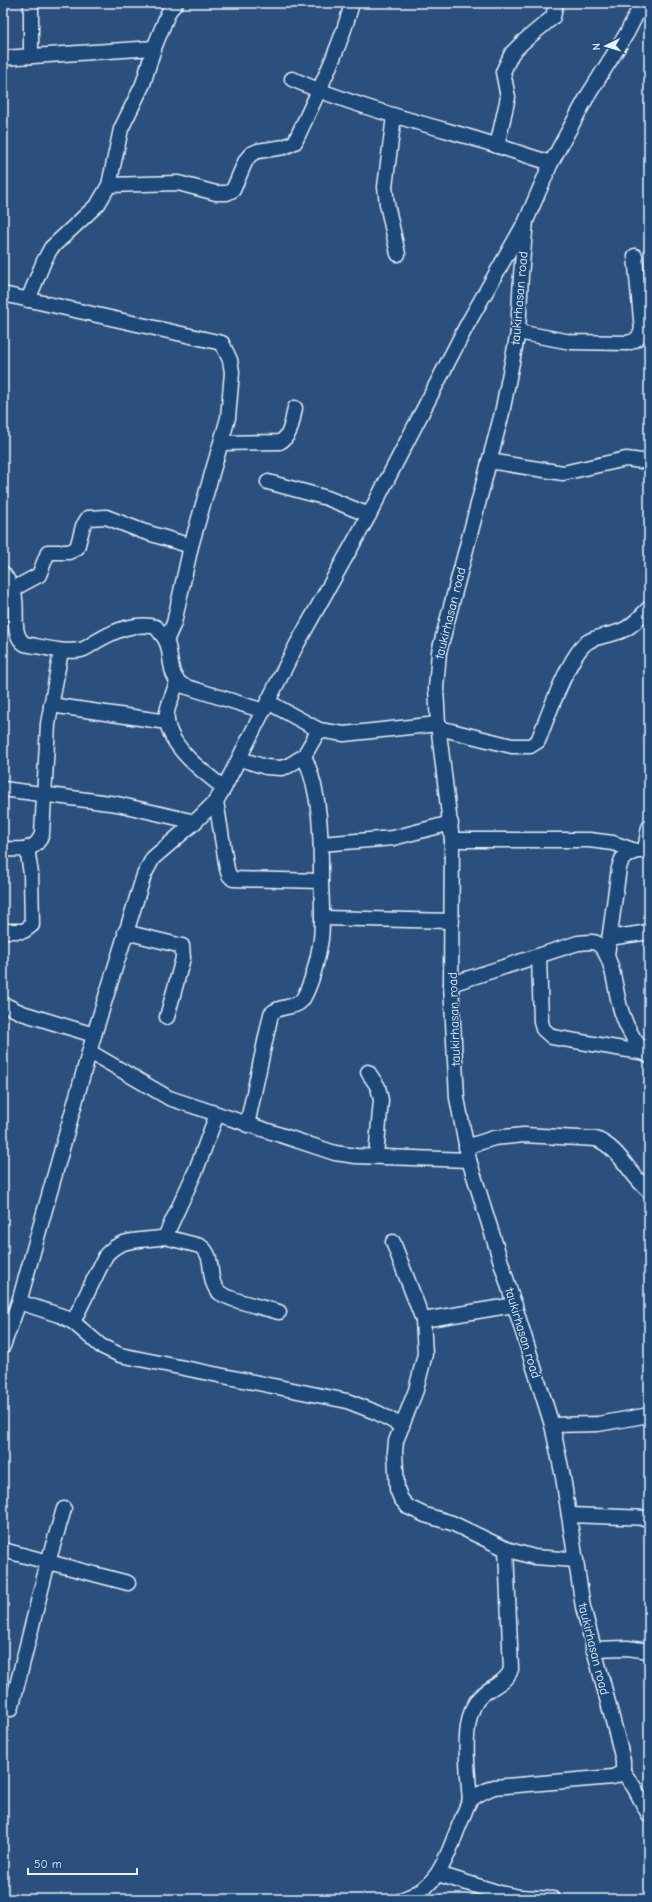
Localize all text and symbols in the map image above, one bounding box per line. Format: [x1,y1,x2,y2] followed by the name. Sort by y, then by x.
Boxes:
[586,26,626,66] north arrow
[590,43,603,51] text: N
[507,251,531,346] street label: taukirhasan road
[431,566,469,661] street label: taukirhasan road
[445,972,463,1067] street label: taukirhasan road
[502,1285,544,1380] street label: taukirhasan road
[575,1601,613,1696] street label: taukirhasan road
[28,1850,137,1876] scale bar
[34,1857,62,1871] text: 50 m

